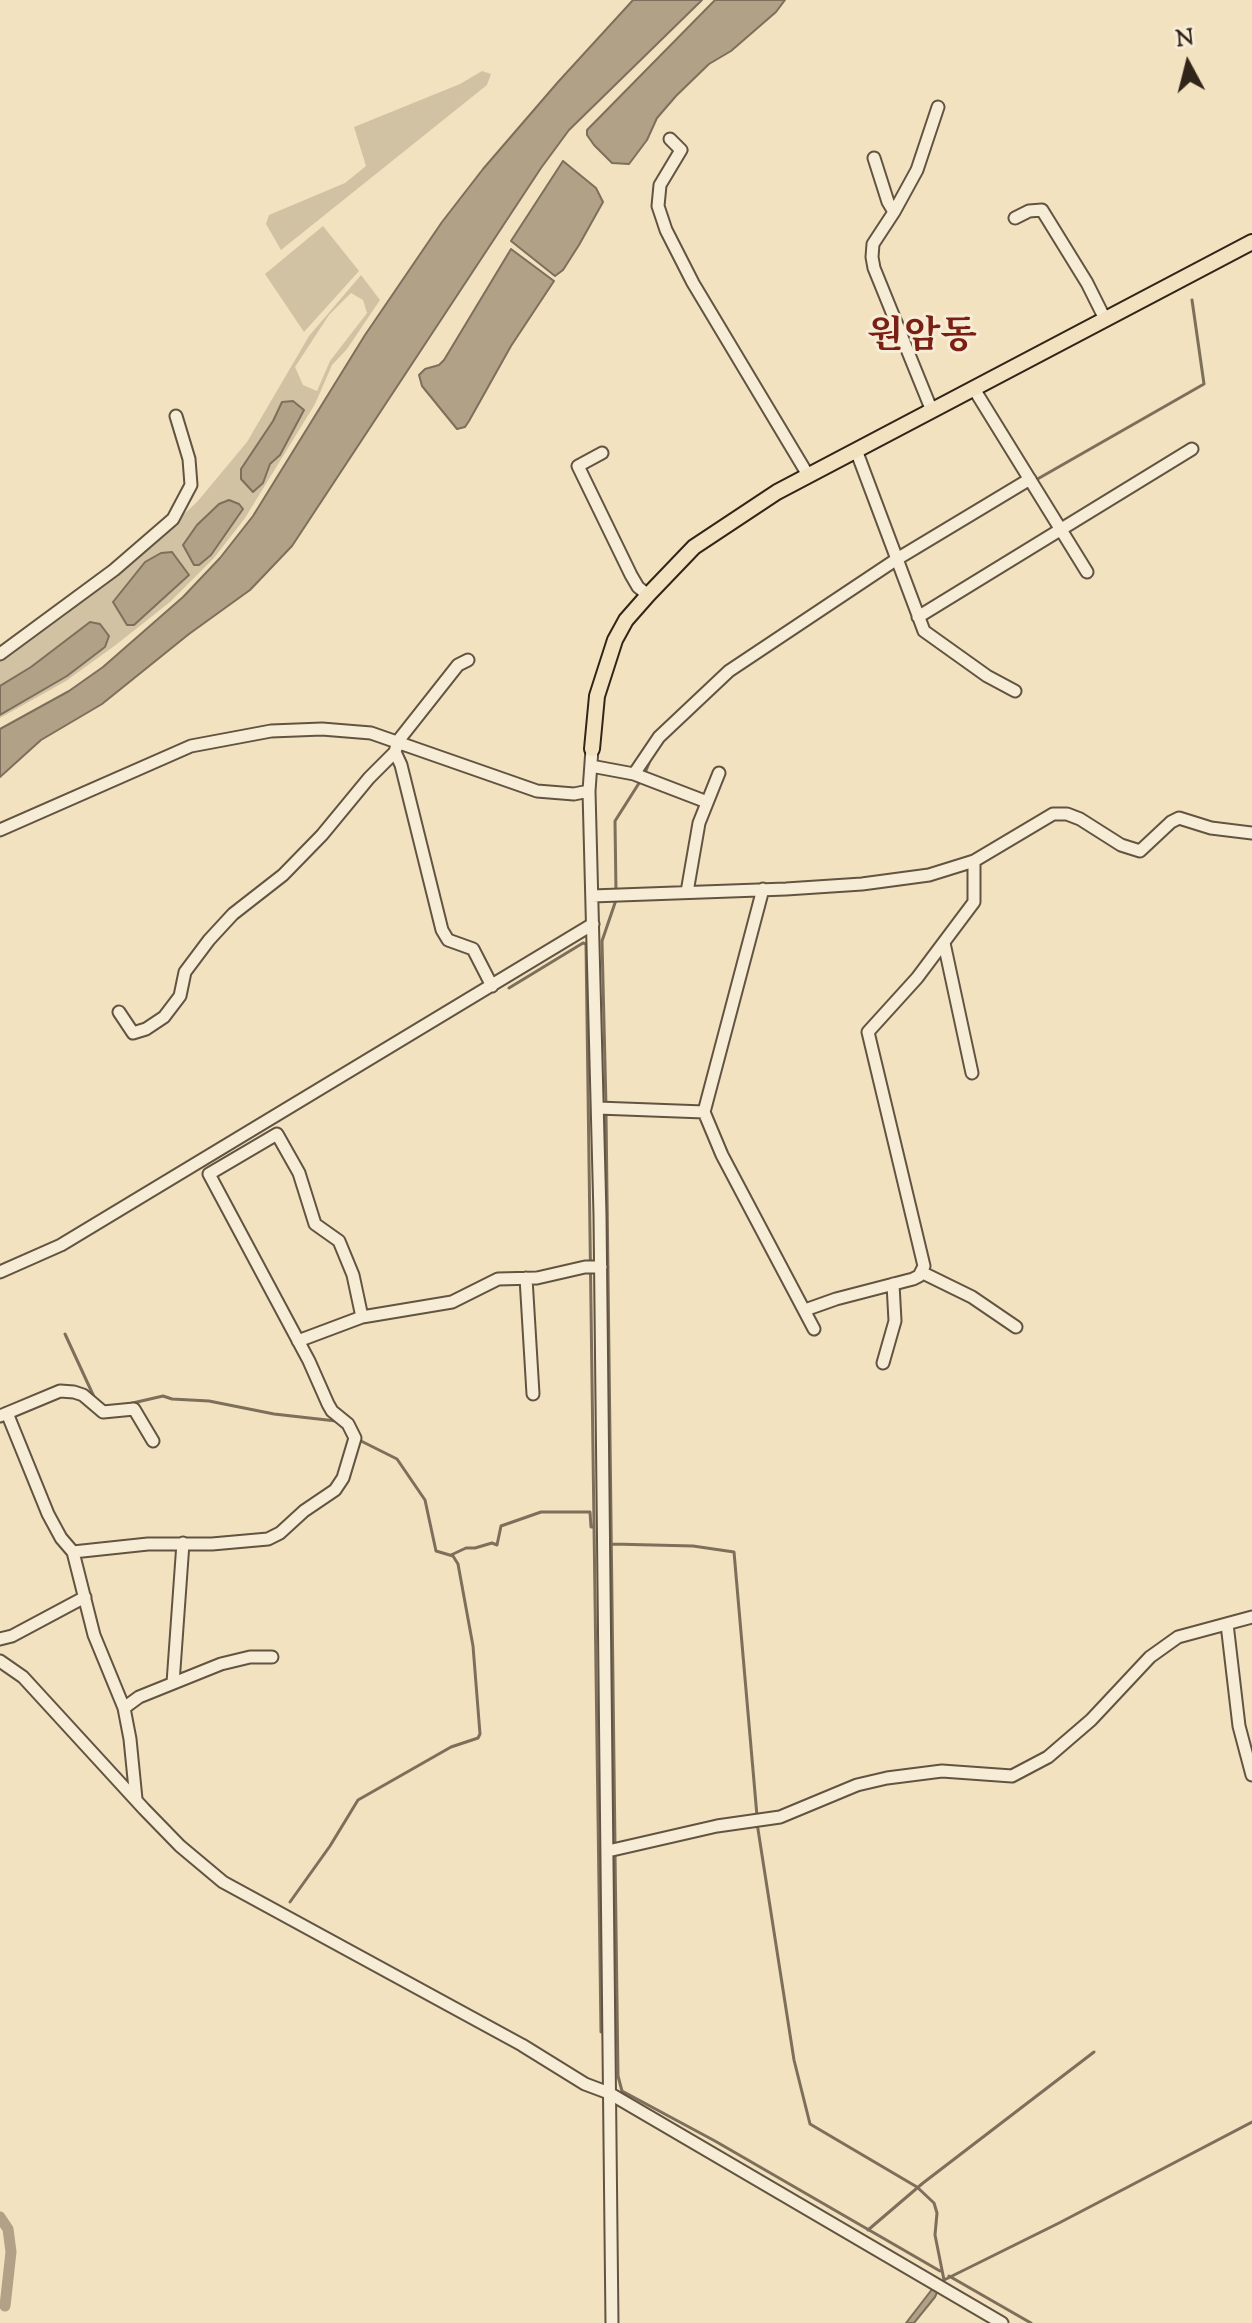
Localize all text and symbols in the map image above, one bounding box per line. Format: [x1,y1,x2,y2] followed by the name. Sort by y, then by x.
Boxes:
[1174,23,1196,57] text: N
[1148,24,1228,104] north arrow
[867,318,977,364] district label: 원암동

